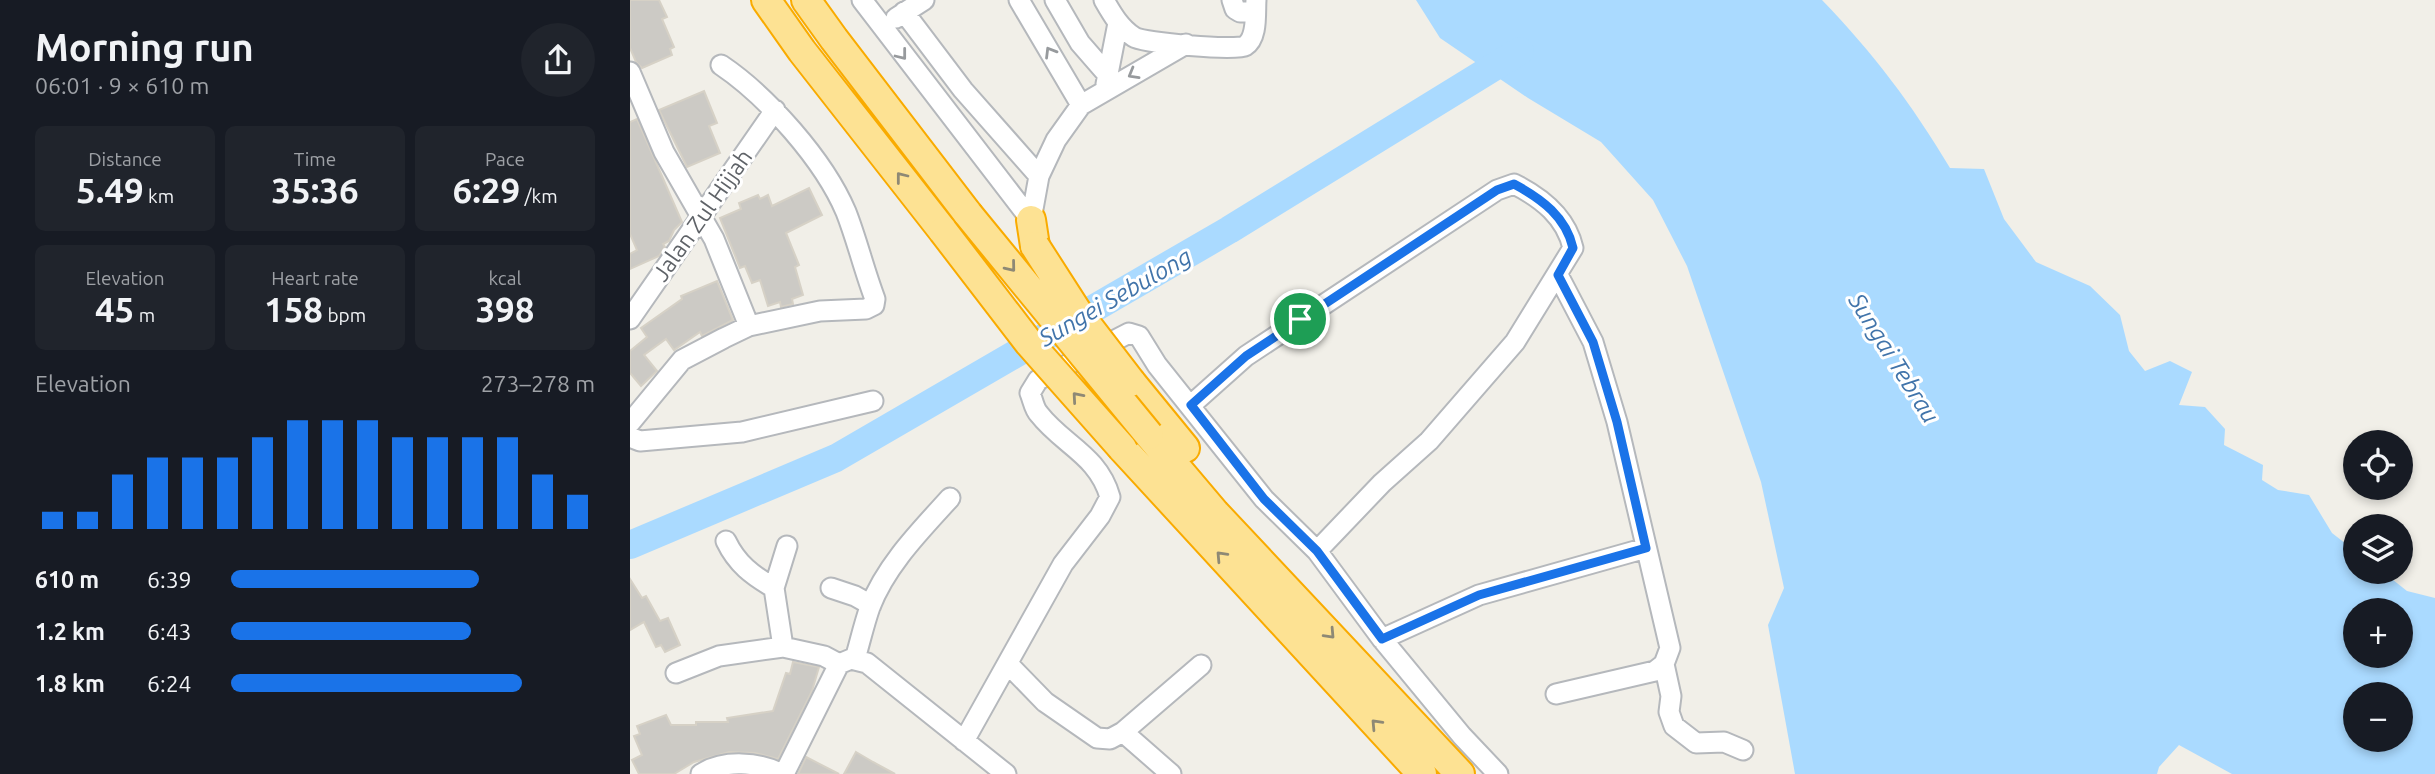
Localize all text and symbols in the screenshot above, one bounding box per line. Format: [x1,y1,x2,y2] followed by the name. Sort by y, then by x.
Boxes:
[521,23,595,97] button: share
[35,26,254,68] text: Morning run
[894,47,907,60] one-way arrow
[1045,47,1058,60] one-way arrow
[1128,66,1141,79] one-way arrow
[35,73,209,98] text: 06:01 · 9 × 610 m
[647,144,757,286] street label: Jalan Zul Hijjah
[88,148,162,170] text: Distance
[294,148,336,170] text: Time
[485,148,525,170] text: Pace
[76,170,144,210] text: 5.49
[271,170,359,210] text: 35:36
[452,170,520,210] text: 6:29
[896,173,909,185] one-way arrow
[144,185,174,207] text: km
[520,185,558,207] text: /km
[1033,242,1196,352] water label: Sungei Sebulong
[1002,259,1015,271] one-way arrow
[85,267,165,289] text: Elevation
[271,267,359,289] text: Heart rate
[489,267,521,289] text: kcal
[1843,287,1945,428] water label: Sungai Tebrau
[95,289,134,329] text: 45
[264,289,323,329] text: 158
[475,289,535,329] text: 398
[1270,289,1330,349] pin
[1281,300,1319,338] icon: arrive
[134,304,155,326] text: m
[323,304,366,326] text: bpm
[35,371,131,396] text: Elevation
[481,371,595,396] text: 273–278 m
[1073,392,1085,405] one-way arrow
[2343,430,2413,752] map controls
[2343,430,2413,500] button: locate
[2343,514,2413,584] button: layers
[1217,551,1230,564] one-way arrow
[35,567,99,592] text: 610 m
[147,567,192,592] text: 6:39
[2343,598,2413,668] button: +
[35,619,105,644] text: 1.2 km
[147,619,192,644] text: 6:43
[1321,626,1334,639] one-way arrow
[35,671,105,696] text: 1.8 km
[147,671,192,696] text: 6:24
[2343,682,2413,752] button: −
[1371,719,1384,732] one-way arrow

